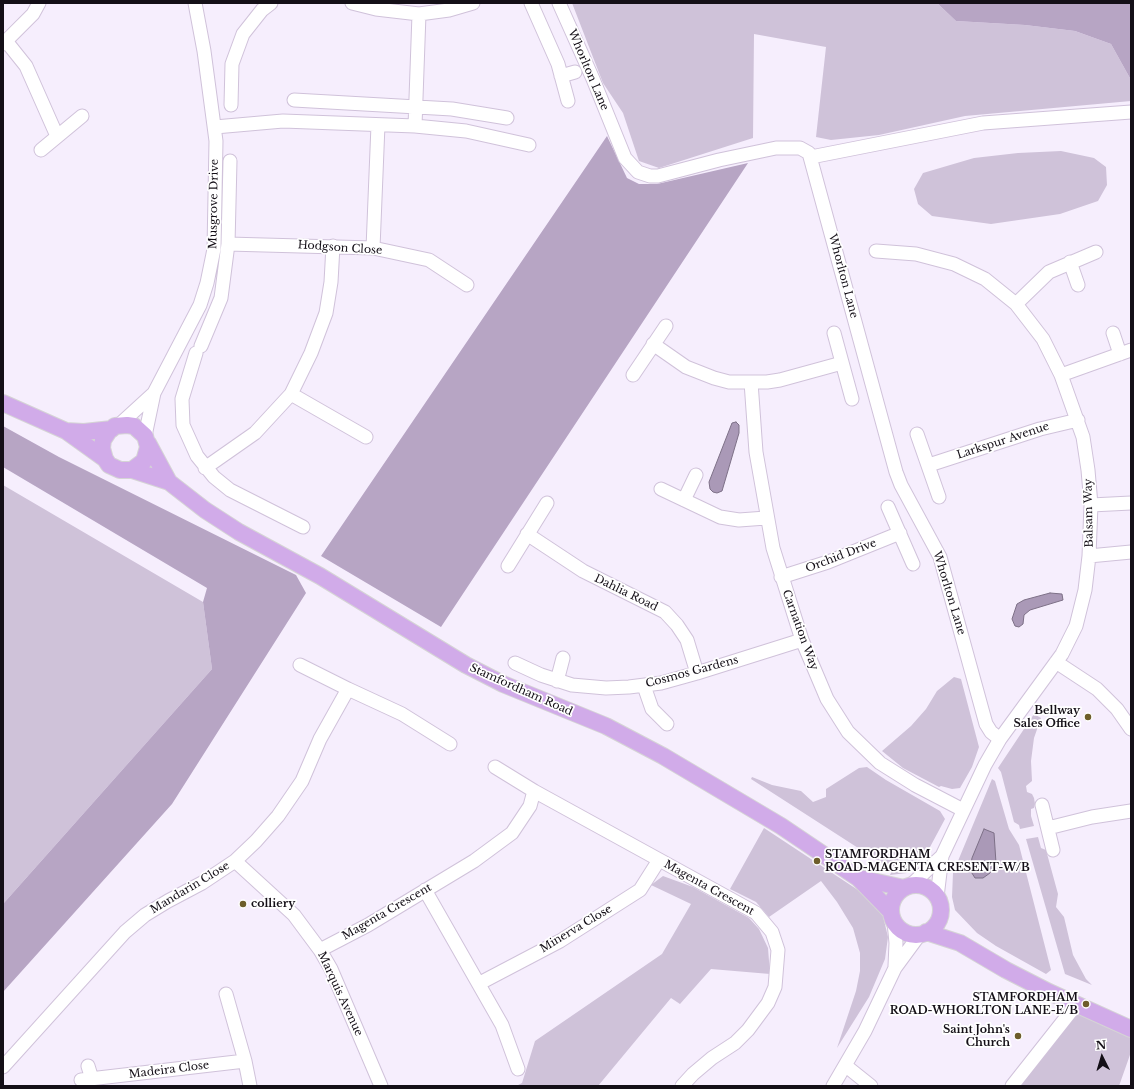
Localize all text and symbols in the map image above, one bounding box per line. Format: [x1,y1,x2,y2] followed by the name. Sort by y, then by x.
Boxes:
[565,27,611,113] street label: Whorlton Lane
[207,159,221,249] street label: Musgrove Drive
[825,232,861,320] street label: Whorlton Lane
[297,238,383,258] street label: Hodgson Close
[955,420,1051,462] street label: Larkspur Avenue
[1082,478,1096,548] street label: Balsam Way
[804,536,878,576] street label: Orchid Drive
[930,550,968,636] street label: Whorlton Lane
[592,572,660,614] street label: Dahlia Road
[779,588,821,672] street label: Carnation Way
[644,653,740,691] street label: Cosmos Gardens
[468,661,574,719] street label: Stamfordham Road
[1014,704,1080,730] place label: Bellway Sales Office
[1083,712,1093,722] marker: Bellway Sales Office
[825,848,1030,874] place label: STAMFORDHAM ROAD-MAGENTA CRESENT-W/B
[812,856,822,866] marker: STAMFORDHAM ROAD-MAGENTA CRESENT-W/B
[662,858,756,918] street label: Magenta Crescent
[148,859,232,917] street label: Mandarin Close
[340,881,434,943] street label: Magenta Crescent
[251,897,295,911] place label: colliery
[238,899,248,909] marker: colliery
[538,902,614,956] street label: Minerva Close
[315,950,365,1038] street label: Marquis Avenue
[890,991,1078,1017] place label: STAMFORDHAM ROAD-WHORLTON LANE-E/B
[1081,999,1091,1009] marker: STAMFORDHAM ROAD-WHORLTON LANE-E/B
[943,1023,1010,1049] place label: Saint John's Church
[1013,1031,1023,1041] marker: Saint John's Church
[1082,1037,1122,1077] north arrow
[1095,1038,1107,1052] text: N
[128,1059,210,1081] street label: Madeira Close

